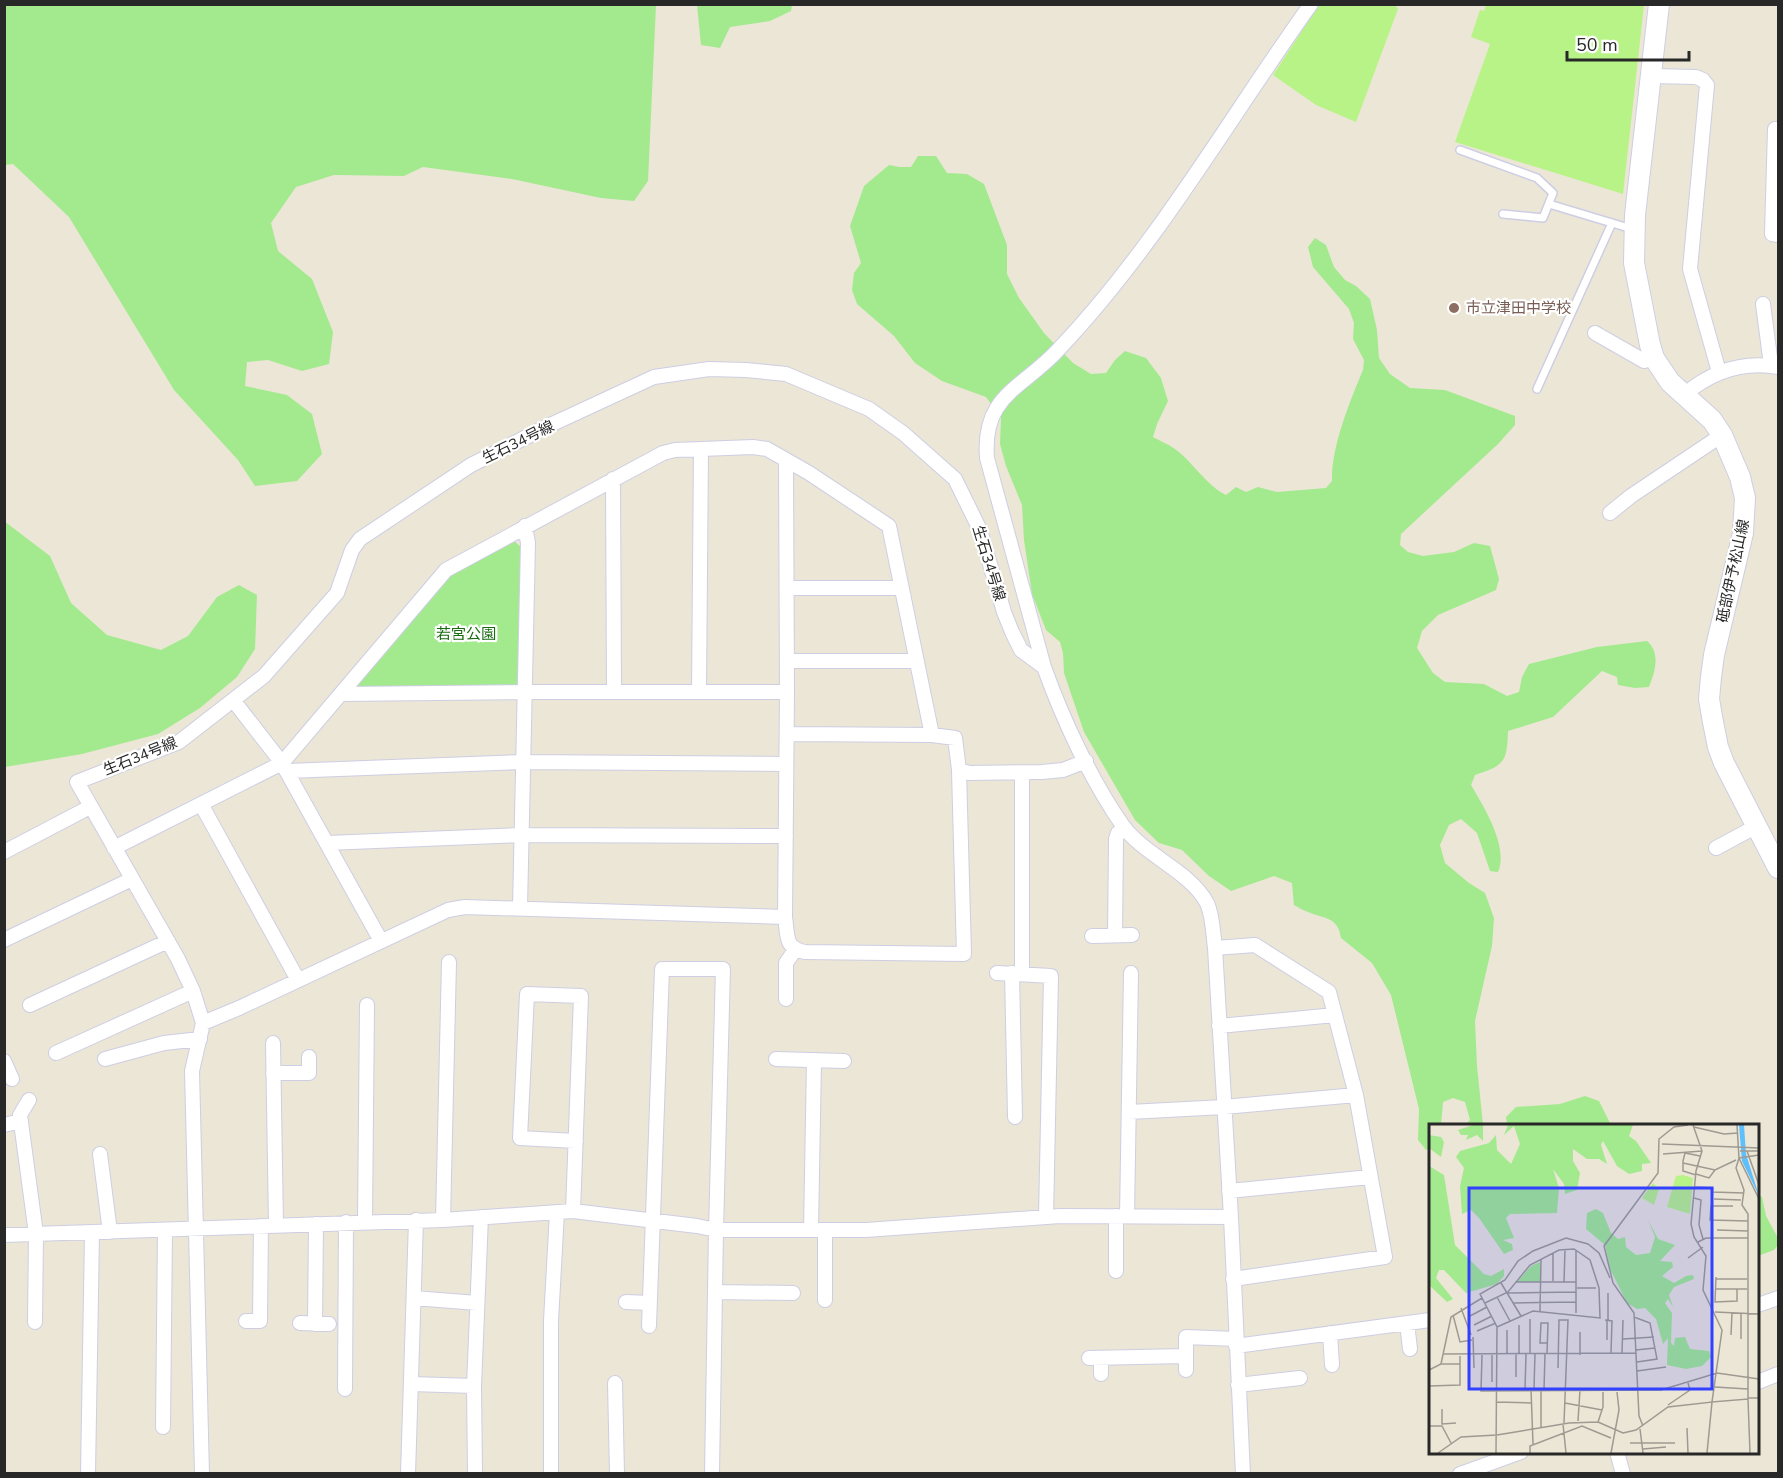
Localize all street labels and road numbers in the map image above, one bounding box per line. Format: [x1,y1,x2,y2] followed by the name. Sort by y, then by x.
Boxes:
[479,416,557,468] street label: 生石34号線
[1712,518,1754,624] street label: 砥部伊予松山線
[968,523,1010,603] street label: 生石34号線
[100,732,180,780] street label: 生石34号線

